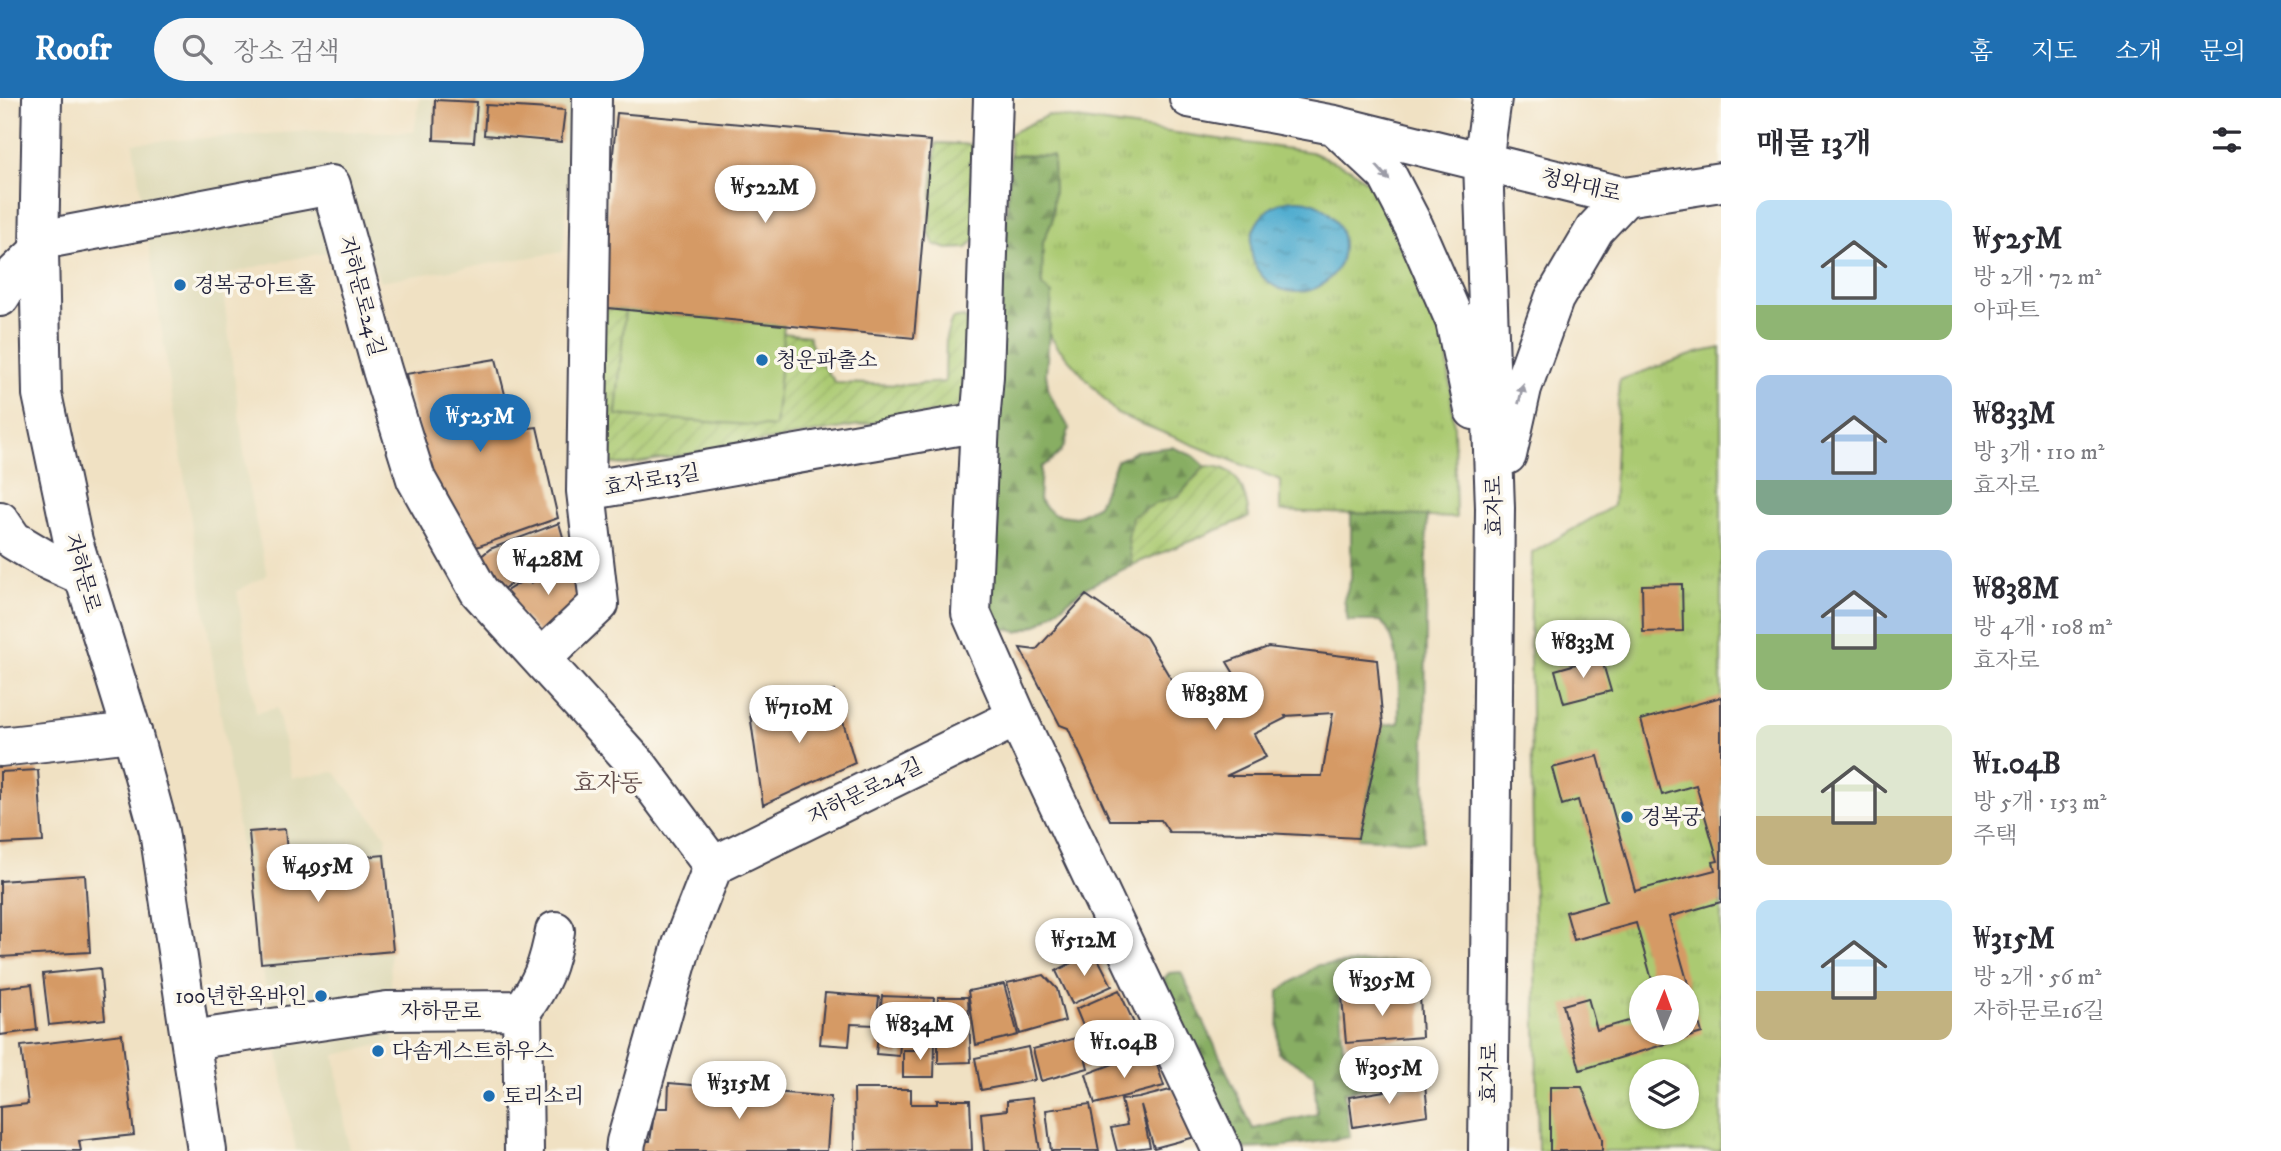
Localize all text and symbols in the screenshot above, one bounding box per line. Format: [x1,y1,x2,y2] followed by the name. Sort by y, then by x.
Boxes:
[154,18,644,81] search box
[35,29,112,70] text: Roofr
[178,30,216,68] icon: search
[234,36,340,69] text: 장소 검색
[1970,37,1993,67] text: 홈
[2031,37,2077,67] text: 지도
[2115,37,2162,67] text: 소개
[2200,37,2246,67] text: 문의
[2208,121,2246,159] icon: filters
[1756,126,1872,163] text: 매물 13개
[1375,164,1391,182] one-way arrow
[1538,164,1623,208] street label: 청와대로
[716,166,814,225] pin: ₩522M
[731,173,799,202] text: ₩522M
[1973,221,2062,258] text: ₩525M
[1812,228,1896,312] icon: home
[332,233,390,359] street label: 자하문로24길
[1973,263,2101,292] text: 방 2개 · 72 m²
[194,273,316,299] place label: 경복궁아트홀
[172,277,188,293] marker: 경복궁아트홀
[1973,297,2040,326] text: 아파트
[776,348,877,374] place label: 청운파출소
[754,352,770,368] marker: 청운파출소
[1516,383,1527,405] one-way arrow
[431,394,529,454] pin: ₩525M
[1973,396,2056,433] text: ₩833M
[446,402,514,431] text: ₩525M
[1812,403,1896,487] icon: home
[1973,438,2105,467] text: 방 3개 · 110 m²
[602,460,702,502] street label: 효자로13길
[1973,472,2040,501] text: 효자로
[1481,475,1509,537] street label: 효자로
[58,531,106,616] street label: 자하문로
[499,538,597,597] pin: ₩428M
[513,545,583,574] text: ₩428M
[1973,571,2059,608] text: ₩838M
[1812,578,1896,662] icon: home
[1973,613,2112,642] text: 방 4개 · 108 m²
[1534,620,1632,680] pin: ₩833M
[1551,628,1615,657] text: ₩833M
[1973,647,2040,676] text: 효자로
[1166,672,1264,732] pin: ₩838M
[1182,680,1248,709] text: ₩838M
[750,686,848,745] pin: ₩710M
[765,693,833,722] text: ₩710M
[1973,746,2061,783] text: ₩1.04B
[804,753,927,831] street label: 자하문로24길
[1812,753,1896,837] icon: home
[573,769,643,799] district label: 효자동
[1973,788,2106,817] text: 방 5개 · 153 m²
[1641,805,1702,831] place label: 경복궁
[1619,809,1635,825] marker: 경복궁
[1973,822,2017,851] text: 주택
[269,844,367,904] pin: ₩495M
[283,852,353,881] text: ₩495M
[1035,918,1133,978] pin: ₩512M
[1973,921,2055,958] text: ₩315M
[1051,926,1117,955] text: ₩512M
[1812,928,1896,1012] icon: home
[1333,958,1431,1018] pin: ₩395M
[1973,963,2101,992] text: 방 2개 · 56 m²
[1349,966,1415,995] text: ₩395M
[1629,975,1699,1045] north arrow
[1629,975,1699,1129] map controls
[175,984,307,1010] place label: 100년한옥바인
[313,988,329,1004] marker: 100년한옥바인
[1973,997,2104,1026] text: 자하문로16길
[400,999,482,1025] street label: 자하문로
[871,1002,969,1062] pin: ₩834M
[886,1010,954,1039] text: ₩834M
[1067,1020,1181,1080] pin: ₩1.04B
[1090,1028,1158,1057] text: ₩1.04B
[392,1039,554,1065] place label: 다솜게스트하우스
[1476,1042,1504,1104] street label: 효자로
[370,1043,386,1059] marker: 다솜게스트하우스
[1340,1046,1438,1106] pin: ₩305M
[1356,1054,1422,1083] text: ₩305M
[1629,1059,1699,1129] button: layers
[690,1062,788,1121] pin: ₩315M
[708,1069,770,1098] text: ₩315M
[503,1084,584,1110] place label: 토리소리
[481,1088,497,1104] marker: 토리소리

